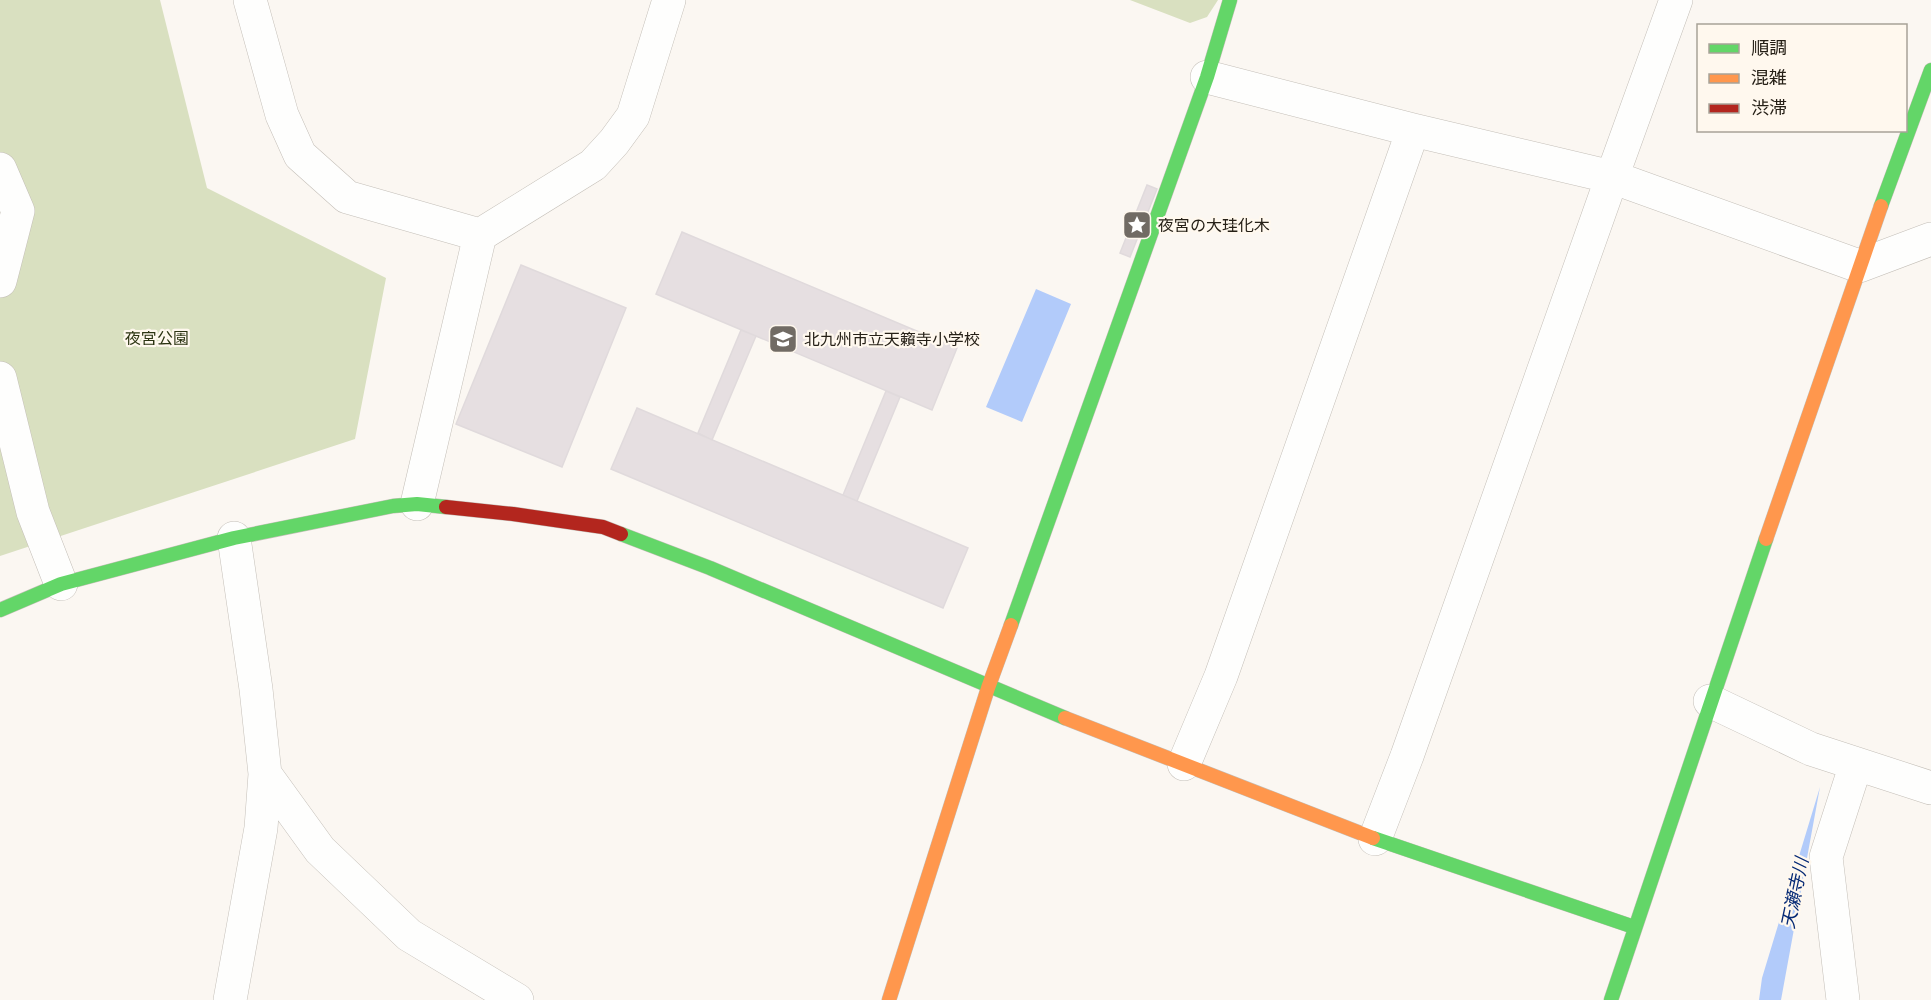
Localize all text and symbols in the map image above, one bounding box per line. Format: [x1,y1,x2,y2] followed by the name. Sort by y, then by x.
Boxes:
[1697,24,1907,132] legend
[1751,37,1787,58] text: 順調
[1751,67,1787,88] text: 混雑
[1751,97,1787,118] text: 渋滞
[1121,209,1153,241] place icon: 夜宮の大珪化木
[1158,216,1270,235] place label: 夜宮の大珪化木
[767,323,799,355] school or university icon: 北九州市立天籟寺小学校
[125,329,189,348] park label: 夜宮公園
[804,330,980,349] place label: 北九州市立天籟寺小学校
[1777,854,1813,930] water label: 天瀬寺川

